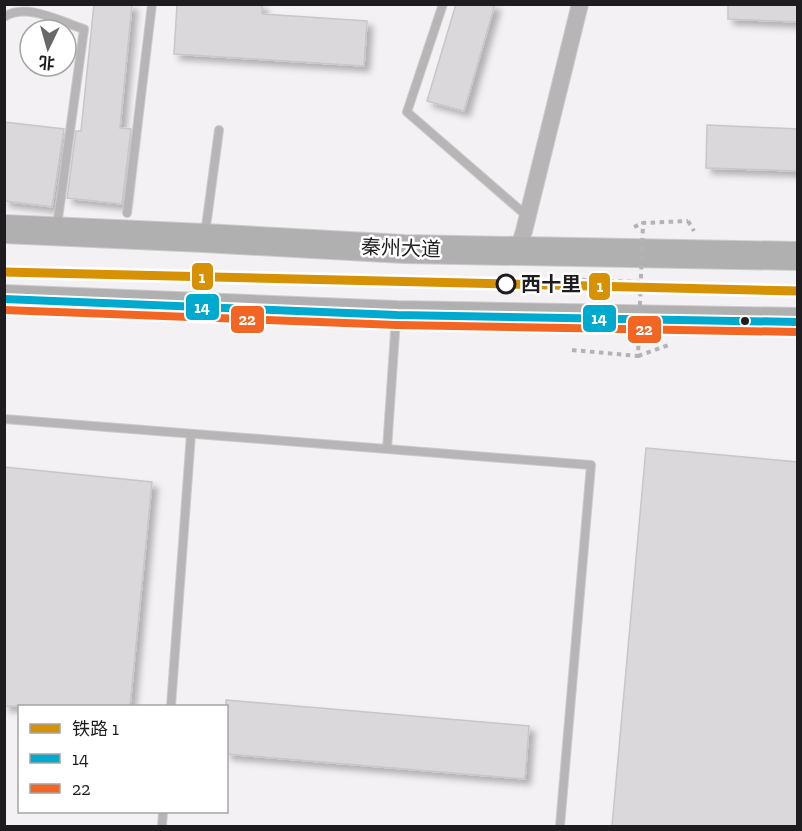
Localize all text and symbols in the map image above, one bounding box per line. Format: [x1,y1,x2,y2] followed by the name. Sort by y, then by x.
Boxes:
[18,18,78,78] north arrow
[38,52,56,73] text: 北
[361,235,441,261] street label: 秦州大道
[191,262,214,291] line badge: 1
[199,268,206,287] text: 1
[521,272,581,296] place label: 西十里
[588,272,611,301] line badge: 1
[496,274,516,294] marker: 西十里
[597,277,604,296] text: 1
[185,293,220,321] line badge: 14
[194,298,210,317] text: 14
[582,304,617,333] line badge: 14
[230,305,265,334] line badge: 22
[591,309,607,328] text: 14
[238,310,256,329] text: 22
[627,315,662,344] line badge: 22
[739,315,751,327] unlabelled marker
[635,320,653,339] text: 22
[18,705,228,813] legend
[72,718,119,740] text: 铁路 1
[72,748,89,770] text: 14
[72,778,91,800] text: 22

